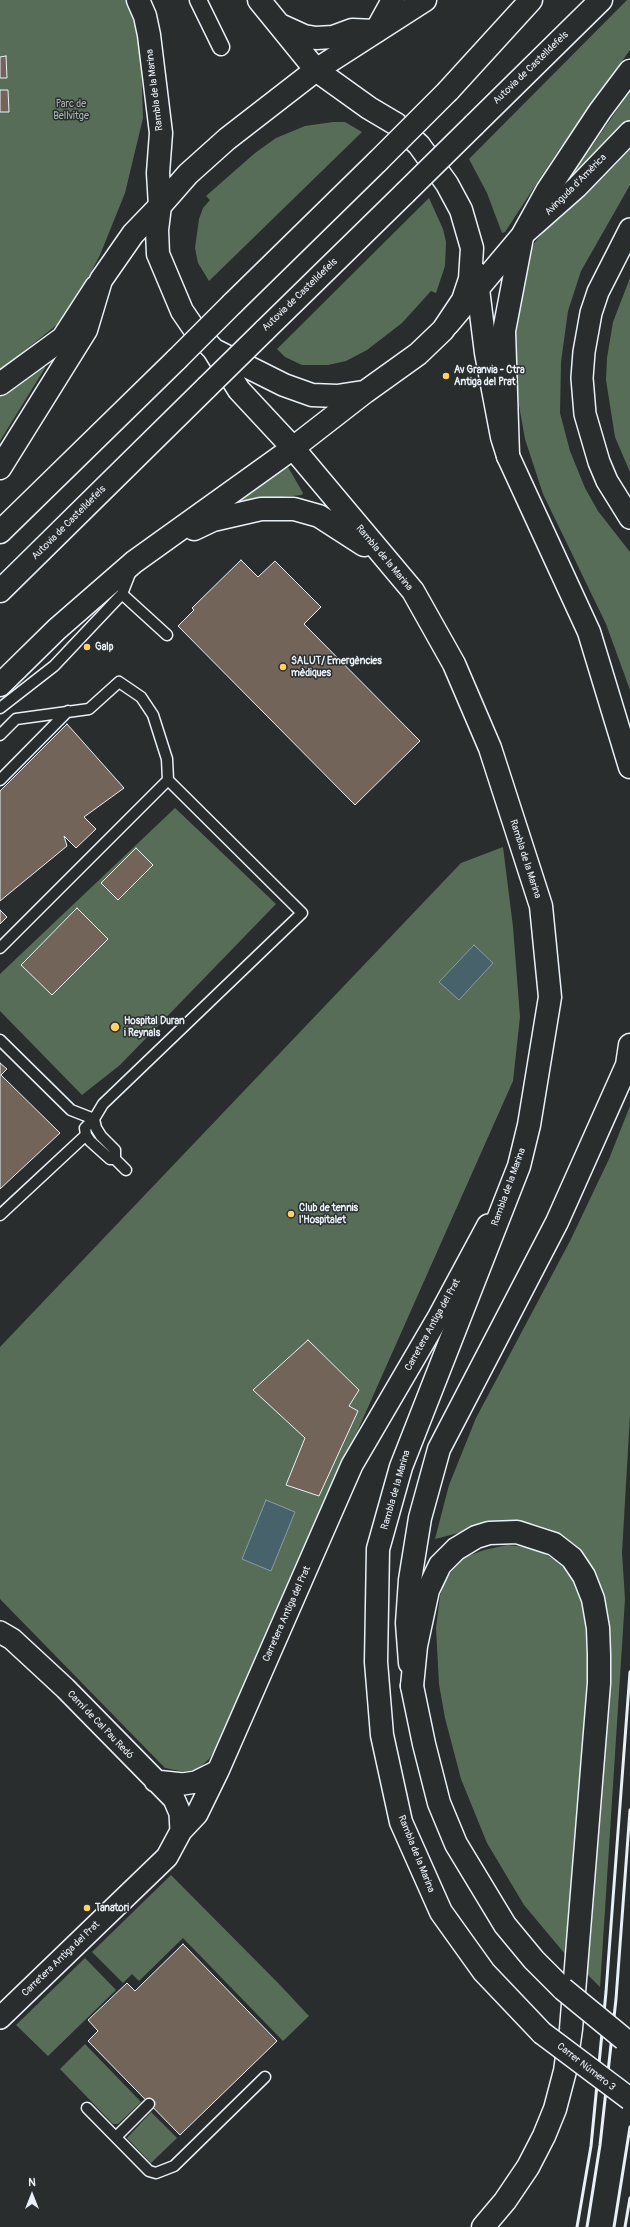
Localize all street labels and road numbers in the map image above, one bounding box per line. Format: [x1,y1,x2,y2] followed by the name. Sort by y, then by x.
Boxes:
[491,29,571,107] street label: Autovia de Castelldefels
[144,49,166,131] street label: Rambla de la Marina
[543,152,609,218] street label: Avinguda d'Amèrica
[260,256,340,334] street label: Autovia de Castelldefels
[29,483,109,563] street label: Autovia de Castelldefels
[353,523,415,593] street label: Rambla de la Marina
[507,818,543,900] street label: Rambla de la Marina
[489,1146,529,1228] street label: Rambla de la Marina
[403,1277,463,1373] street label: Carretera Antiga del Prat
[379,1449,413,1531] street label: Rambla de la Marina
[260,1564,314,1664] street label: Carretera Antiga del Prat
[64,1688,136,1762] street label: Camí de Cal Pau Redó
[395,1814,437,1894] street label: Rambla de la Marina
[20,1919,102,1999] street label: Carretera Antiga del Prat
[554,2041,618,2093] street label: Carrer Número 3

